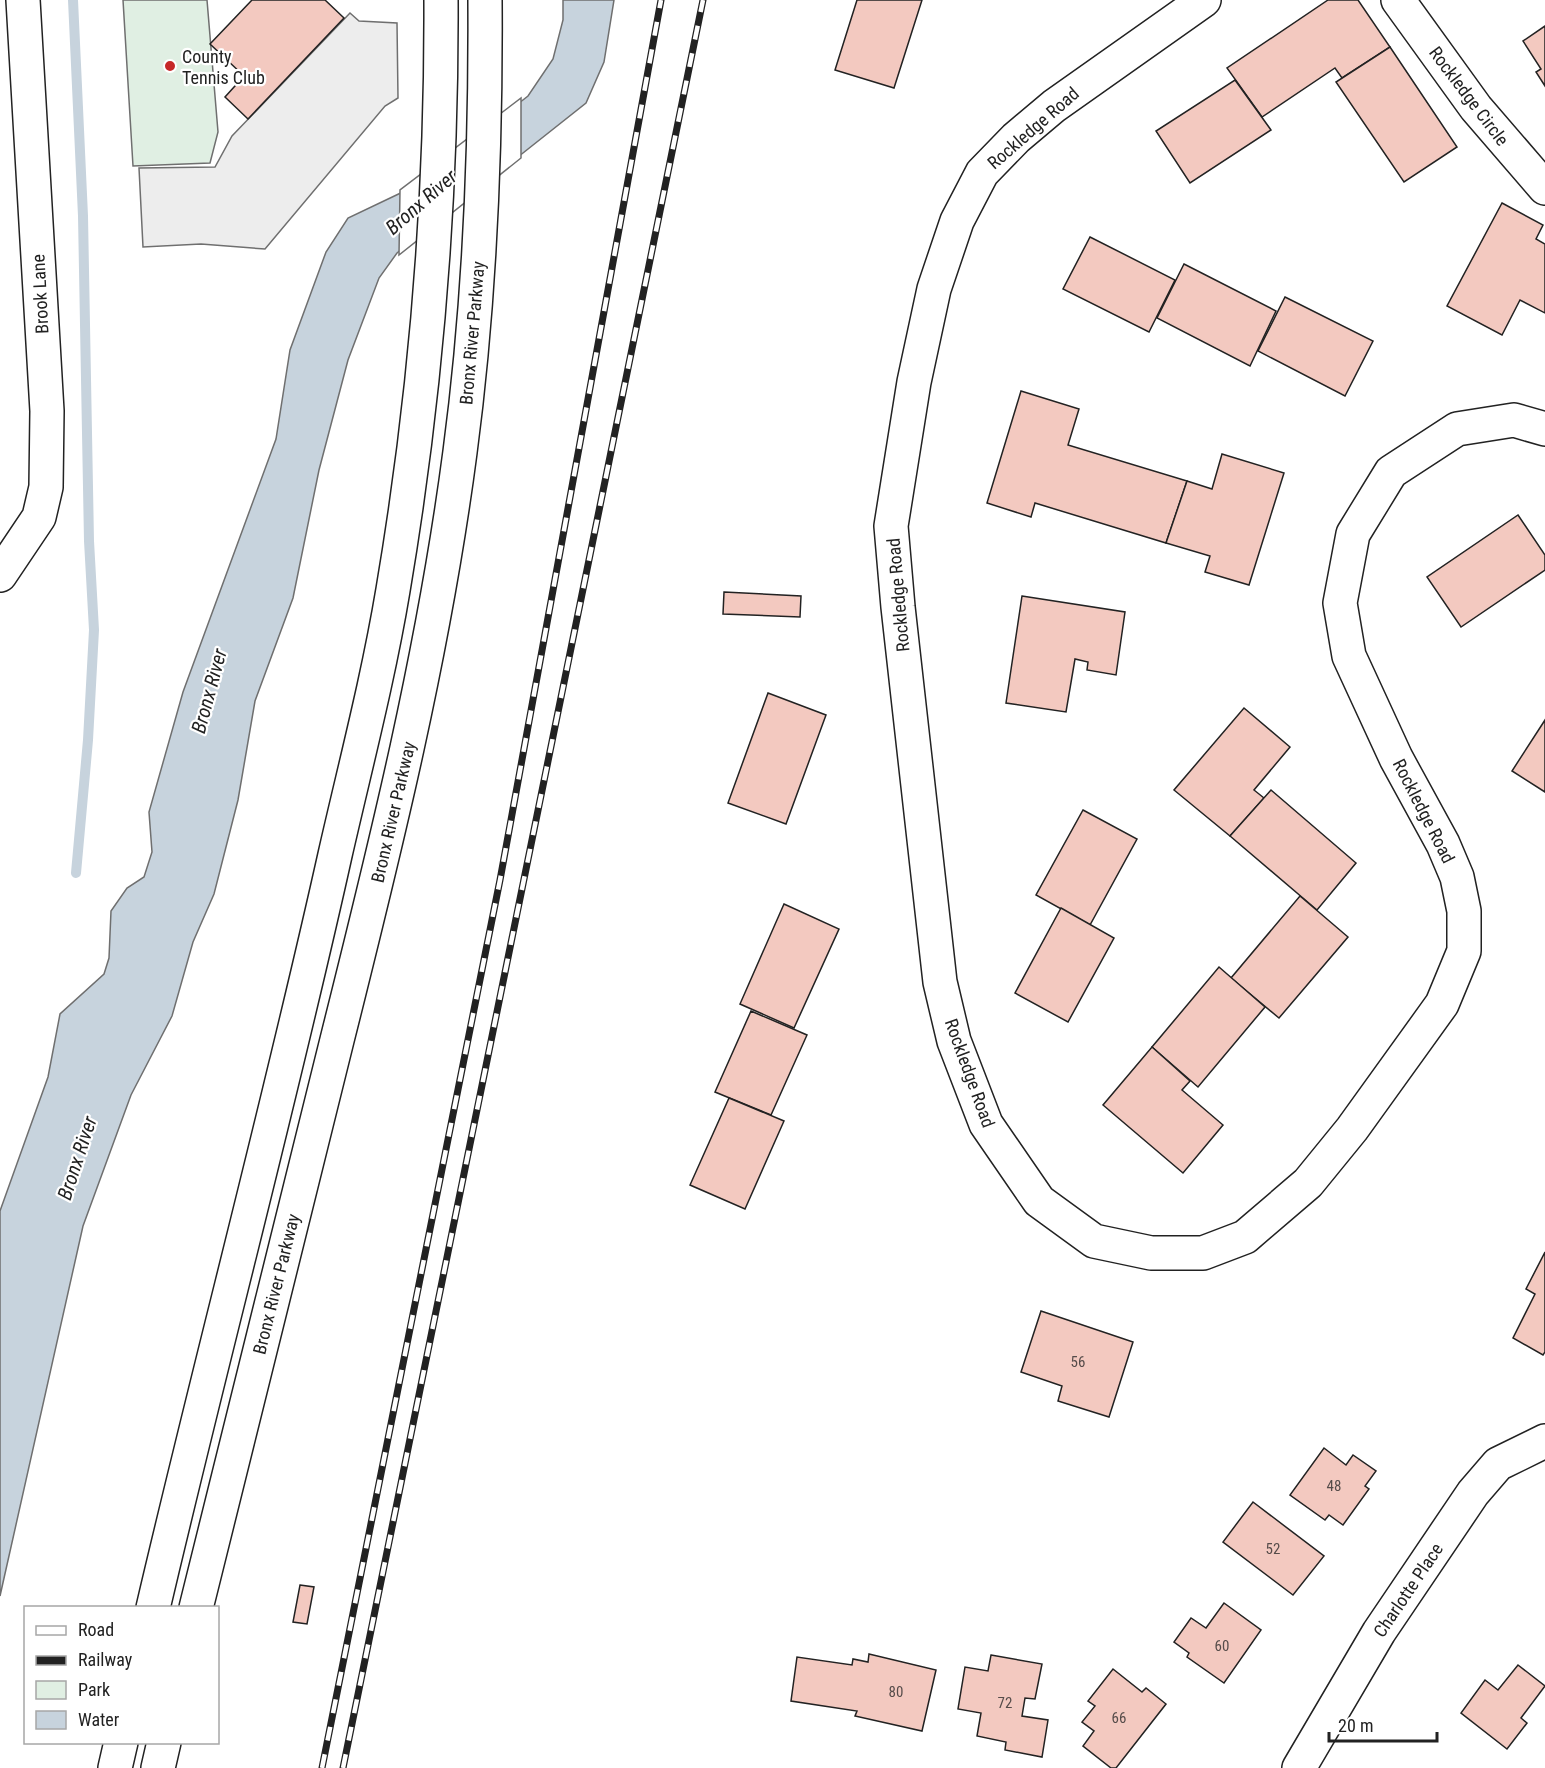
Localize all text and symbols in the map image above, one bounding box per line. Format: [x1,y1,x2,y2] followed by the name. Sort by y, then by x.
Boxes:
[1425,42,1513,150] street label: Rockledge Circle
[182,46,265,88] place label: County Tennis Club
[163,59,177,73] marker: County Tennis Club
[983,83,1083,173] street label: Rockledge Road
[381,164,462,239] water label: Bronx River
[27,254,53,334] street label: Brook Lane
[455,260,489,406] street label: Bronx River Parkway
[883,537,913,653] street label: Rockledge Road
[186,645,232,736] water label: Bronx River
[367,739,420,885] street label: Bronx River Parkway
[1389,755,1459,867] street label: Rockledge Road
[941,1016,999,1130] street label: Rockledge Road
[52,1112,102,1203] water label: Bronx River
[248,1211,304,1356] street label: Bronx River Parkway
[1071,1353,1085,1371] house number: 56
[1327,1477,1341,1495] house number: 48
[1369,1539,1447,1641] street label: Charlotte Place
[1266,1540,1280,1558] house number: 52
[24,1606,219,1744] legend
[78,1619,114,1640] text: Road
[1215,1637,1229,1655] house number: 60
[78,1649,133,1670] text: Railway
[78,1679,110,1700] text: Park
[889,1683,903,1701] house number: 80
[998,1694,1012,1712] house number: 72
[1329,1705,1437,1743] scale bar
[78,1709,120,1730] text: Water
[1112,1709,1126,1727] house number: 66
[1338,1715,1373,1736] text: 20 m

